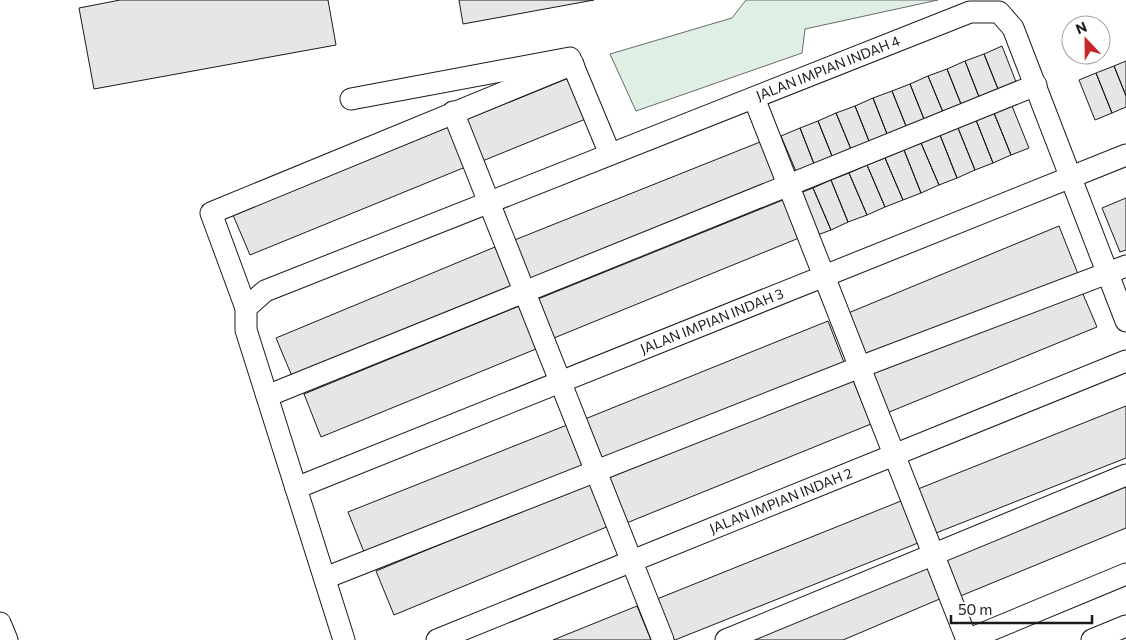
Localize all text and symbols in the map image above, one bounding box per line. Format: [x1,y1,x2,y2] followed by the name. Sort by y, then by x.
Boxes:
[1061,15,1111,65] north arrow
[1073,18,1089,37] text: N
[753,31,903,104] street label: JALAN IMPIAN INDAH 4
[637,284,786,357] street label: JALAN IMPIAN INDAH 3
[707,464,855,537] street label: JALAN IMPIAN INDAH 2
[951,592,1092,624] scale bar
[958,600,992,618] text: 50 m

